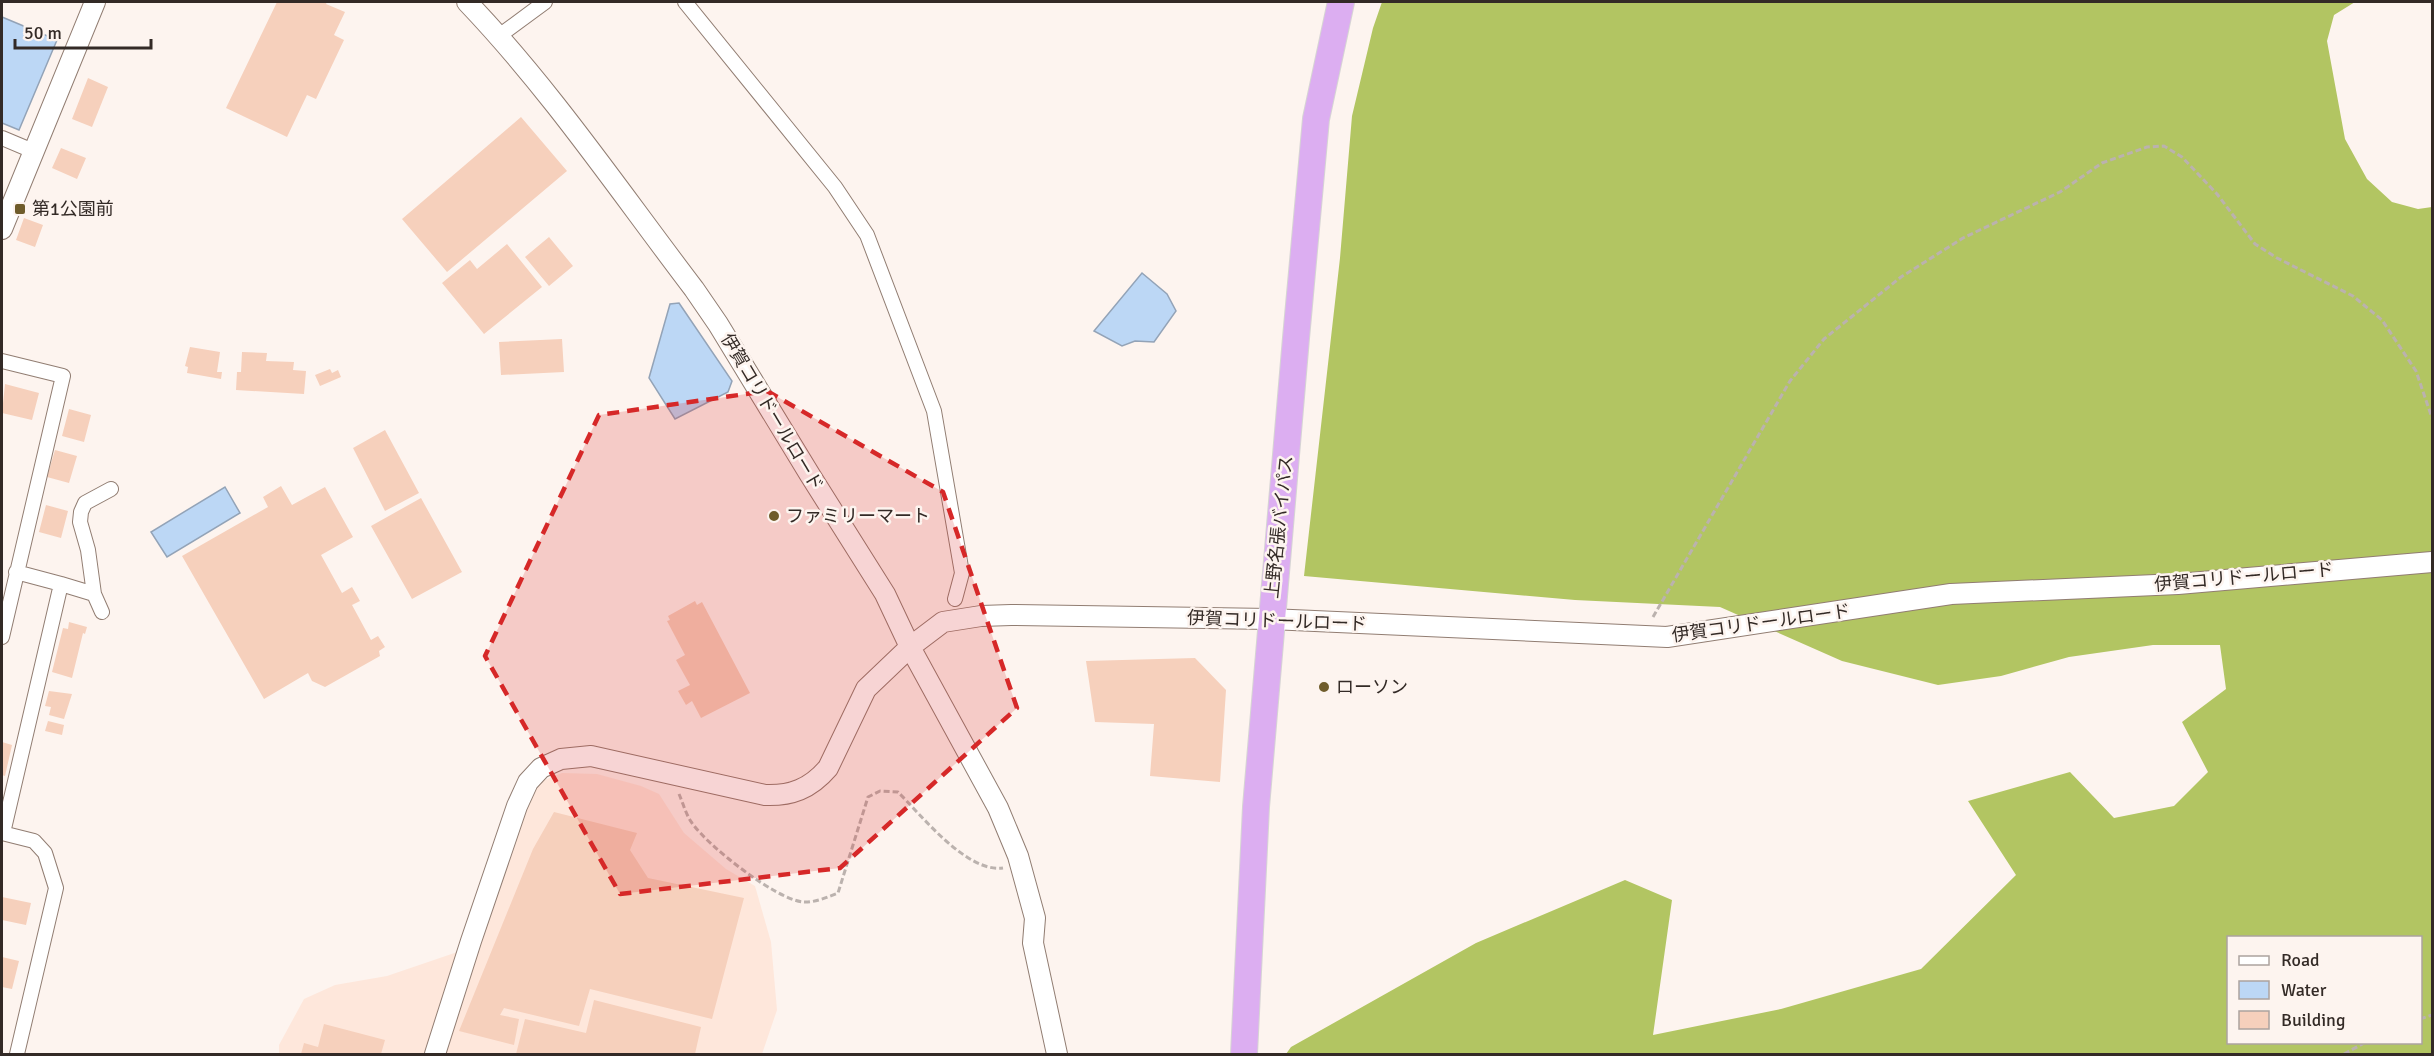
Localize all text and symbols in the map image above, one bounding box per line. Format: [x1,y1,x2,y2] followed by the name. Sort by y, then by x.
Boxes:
[15,12,152,50] scale bar
[24,22,62,44] text: 50 m
[32,198,114,220] place label: 第1公園前
[13,202,27,216] marker: 第1公園前
[716,329,828,495] street label: 伊賀コリドールロード
[1261,454,1297,600] street label: 上野名張バイパス
[786,505,930,527] place label: ファミリーマート
[767,509,781,523] marker: ファミリーマート
[2153,558,2335,596] street label: 伊賀コリドールロード
[1670,600,1852,646] street label: 伊賀コリドールロード
[1187,607,1367,635] street label: 伊賀コリドールロード
[1336,676,1408,698] place label: ローソン
[1317,680,1331,694] marker: ローソン
[2227,936,2422,1044] legend
[2281,949,2320,971] text: Road
[2281,979,2327,1001] text: Water
[2281,1009,2345,1031] text: Building

